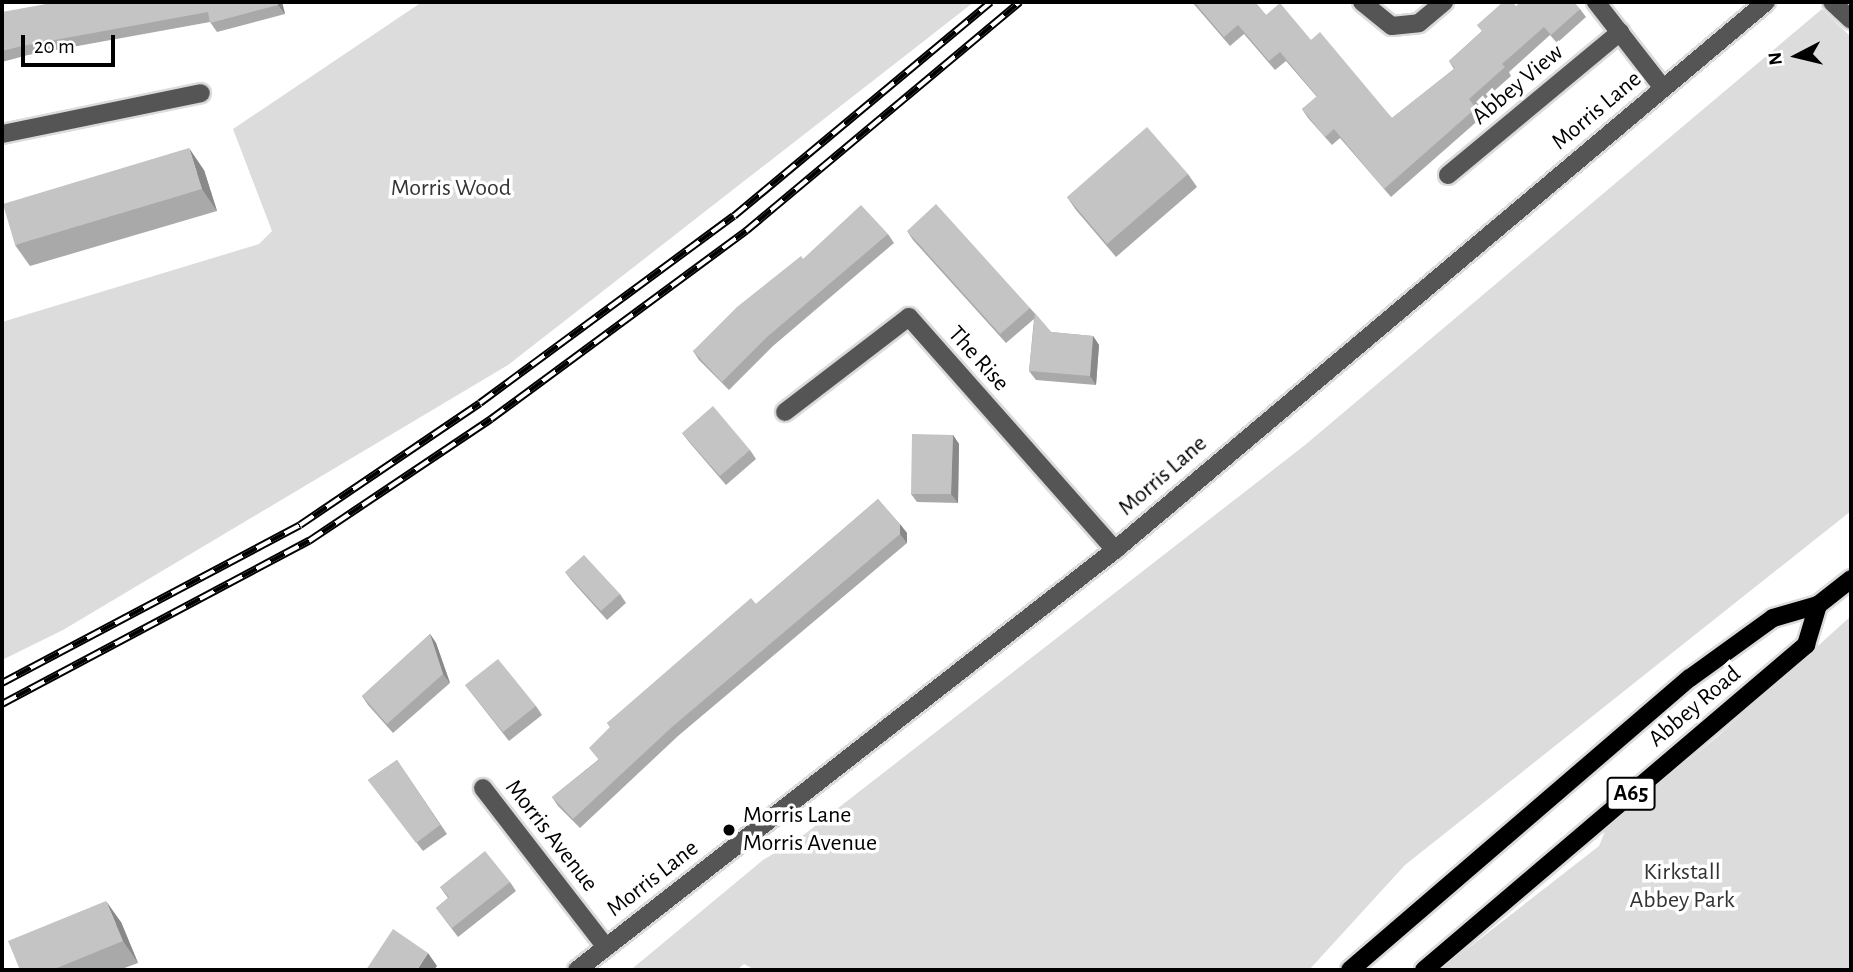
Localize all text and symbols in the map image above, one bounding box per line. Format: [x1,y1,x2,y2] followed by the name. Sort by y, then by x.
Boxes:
[24,21,119,65] scale bar
[1762,21,1832,91] north arrow
[34,36,75,57] text: 20 m
[1466,38,1570,132] street label: Abbey View
[1765,51,1786,66] text: N
[1546,65,1648,157] street label: Morris Lane
[391,175,511,203] park label: Morris Wood
[941,320,1015,398] street label: The Rise
[1113,430,1213,522] street label: Morris Lane
[1643,660,1747,754] street label: Abbey Road
[498,774,604,898] street label: Morris Avenue
[1606,774,1656,814] road number: A65
[743,802,877,858] place label: Morris Lane Morris Avenue
[721,822,737,838] marker: Morris Lane Morris Avenue
[601,834,705,924] street label: Morris Lane
[1629,859,1735,915] park label: Kirkstall Abbey Park

